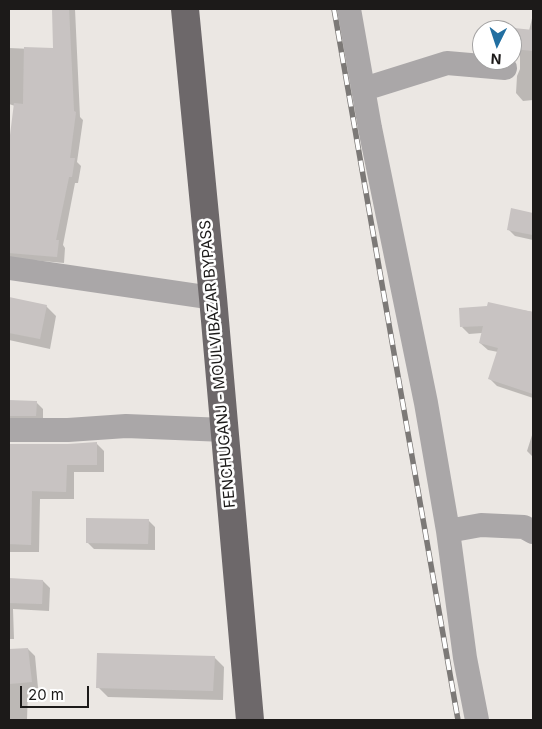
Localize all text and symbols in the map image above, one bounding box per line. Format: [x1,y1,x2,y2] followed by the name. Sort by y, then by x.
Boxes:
[472,20,522,70] north arrow
[490,51,502,68] text: N
[196,219,240,509] street label: FENCHUGANJ - MOULVIBAZAR BYPASS
[22,676,91,708] scale bar
[28,685,64,704] text: 20 m

